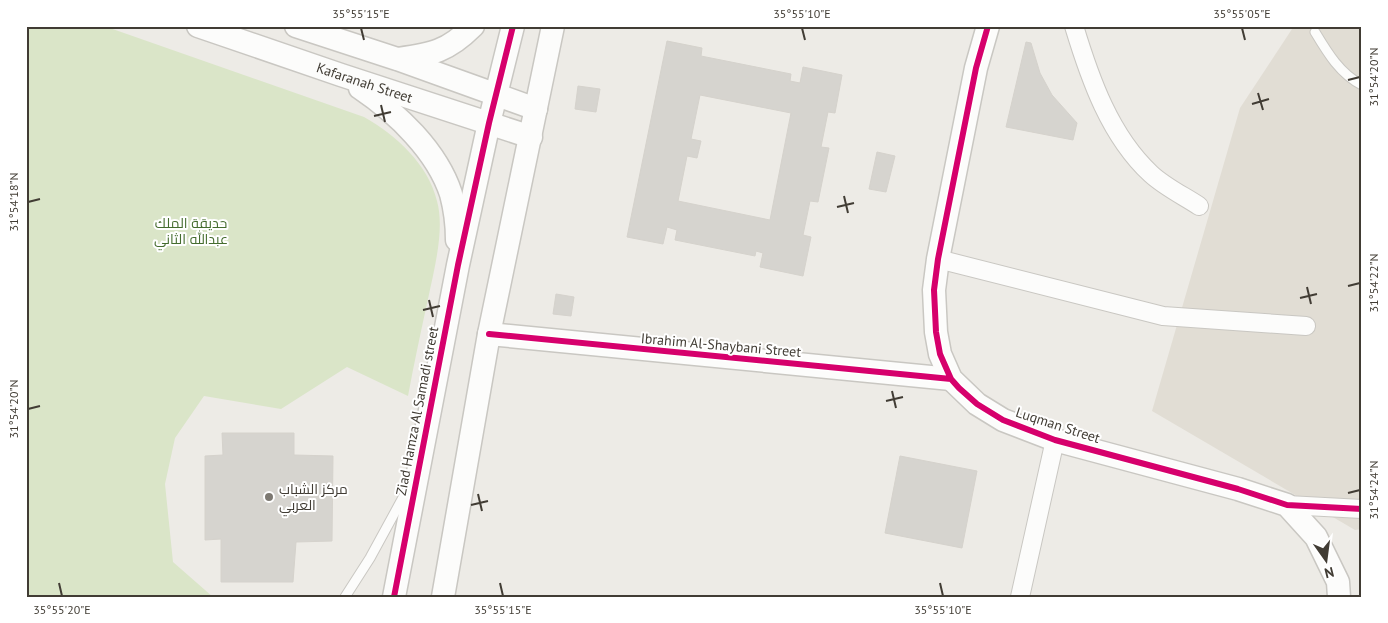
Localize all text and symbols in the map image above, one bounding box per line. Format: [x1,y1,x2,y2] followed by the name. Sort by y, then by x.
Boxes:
[332,6,390,21] text: 35°55'15"E
[773,6,831,21] text: 35°55'10"E
[1213,6,1271,21] text: 35°55'05"E
[1366,47,1381,107] text: 31°54'20"N
[314,58,415,107] street label: Kafaranah Street
[6,172,21,232] text: 31°54'18"N
[154,214,228,251] park label: حديقة الملك عبدالله الثاني
[1366,253,1381,313] text: 31°54'22"N
[392,325,442,497] street label: Ziad Hamza Al Samadi street
[640,329,802,361] street label: Ibrahim Al-Shaybani Street
[6,379,21,439] text: 31°54'20"N
[1014,403,1103,447] street label: Luqman Street
[1366,460,1381,520] text: 31°54'24"N
[279,480,348,517] place label: مركز الشباب العربي
[263,491,275,503] marker: مركز الشباب العربي
[1300,536,1350,586] north arrow
[1323,563,1336,582] text: N
[33,602,91,617] text: 35°55'20"E
[474,602,532,617] text: 35°55'15"E
[914,602,972,617] text: 35°55'10"E

